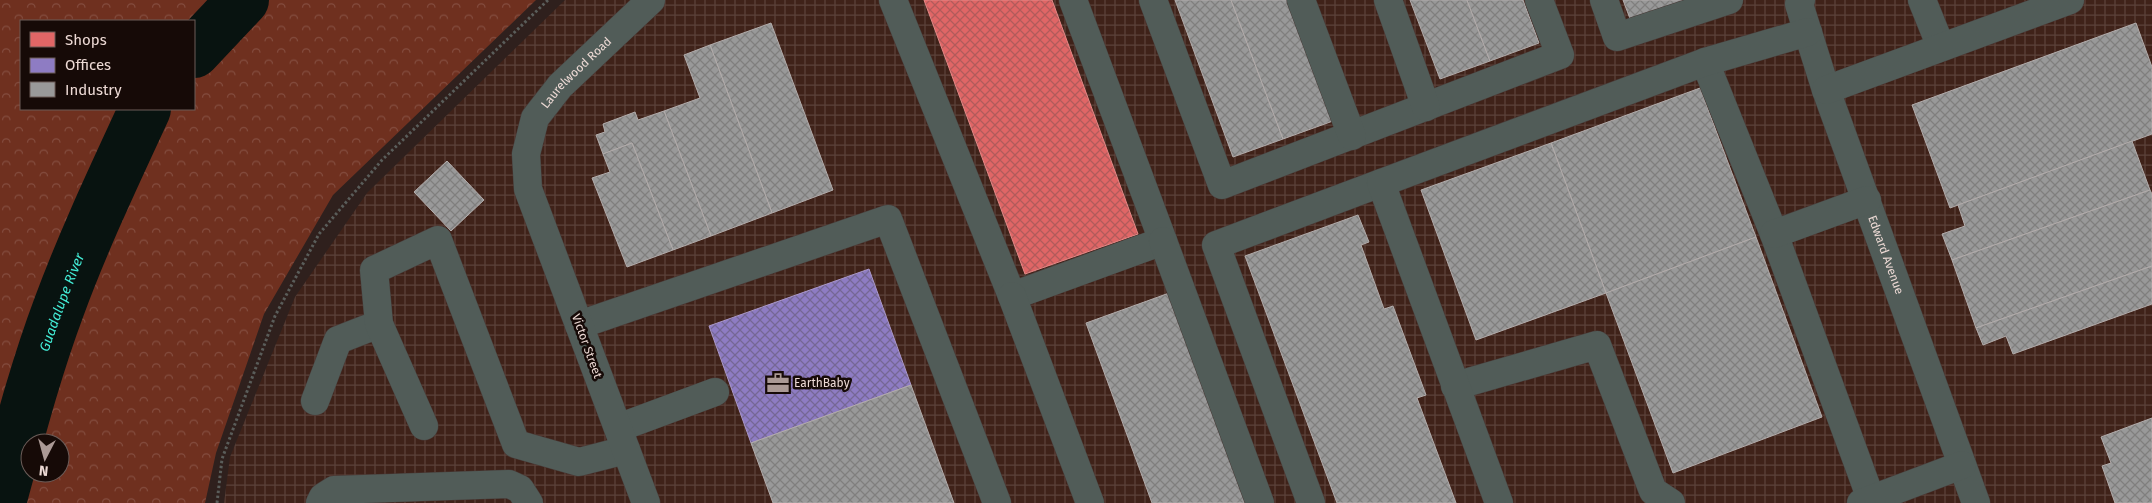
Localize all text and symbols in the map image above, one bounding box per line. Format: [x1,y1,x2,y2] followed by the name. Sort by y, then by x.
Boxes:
[20,20,195,110] legend
[65,31,107,49] text: Shops
[538,34,614,111] street label: Laurelwood Road
[65,56,111,74] text: Offices
[65,81,122,99] text: Industry
[1865,214,1907,296] street label: Edward Avenue
[36,250,88,354] water label: Guadalupe River
[569,312,605,381] street label: Victor Street
[765,370,791,396] office icon: EarthBaby
[794,376,850,390] place label: EarthBaby
[20,433,70,483] north arrow
[38,461,49,479] text: N

